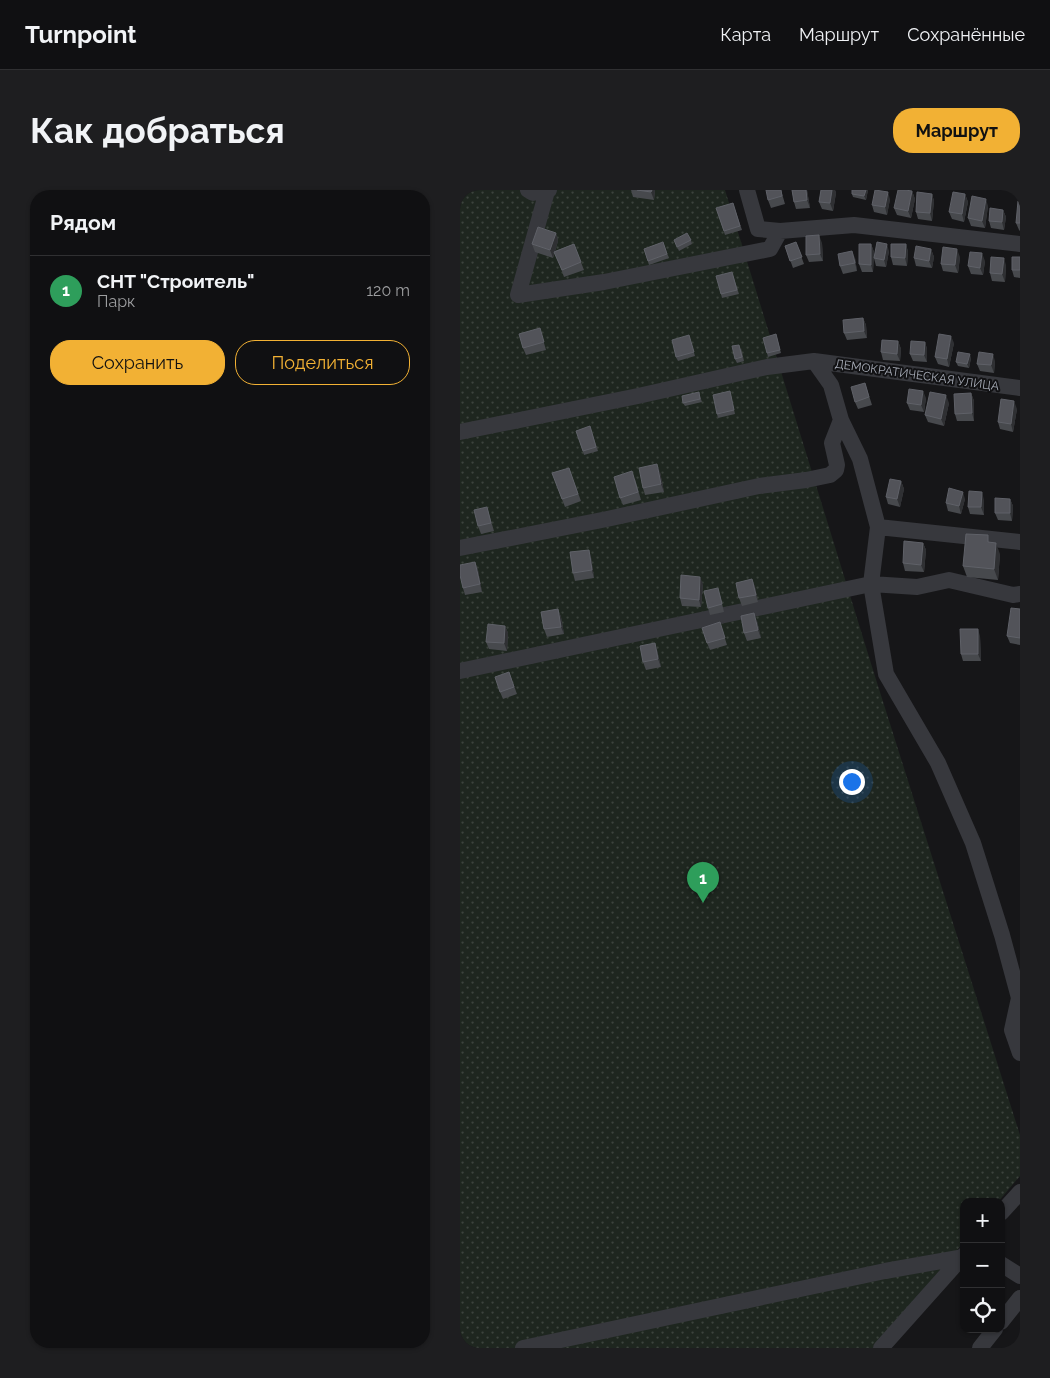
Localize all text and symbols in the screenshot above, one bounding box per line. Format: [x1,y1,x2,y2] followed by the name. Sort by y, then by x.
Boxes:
[25,20,137,49] text: Turnpoint
[720,24,771,45] text: Карта
[799,24,879,45] text: Маршрут
[907,24,1025,45] text: Сохранённые
[893,108,1020,153] button: Маршрут
[30,110,285,151] text: Как добраться
[50,210,116,235] text: Рядом
[97,270,255,292] text: СНТ "Строитель"
[62,281,70,300] text: 1
[366,281,410,300] text: 120 m
[97,292,135,311] text: Парк
[50,340,225,385] button: Сохранить
[235,340,410,385] button: Поделиться
[834,357,1000,393] street label: ДЕМОКРАТИЧЕСКАЯ УЛИЦА
[839,769,865,795] your location
[687,862,719,903] pin: 1
[960,1198,1005,1333] map controls
[960,1198,1005,1243] button: +
[960,1243,1005,1288] button: −
[960,1288,1005,1333] button: locate

